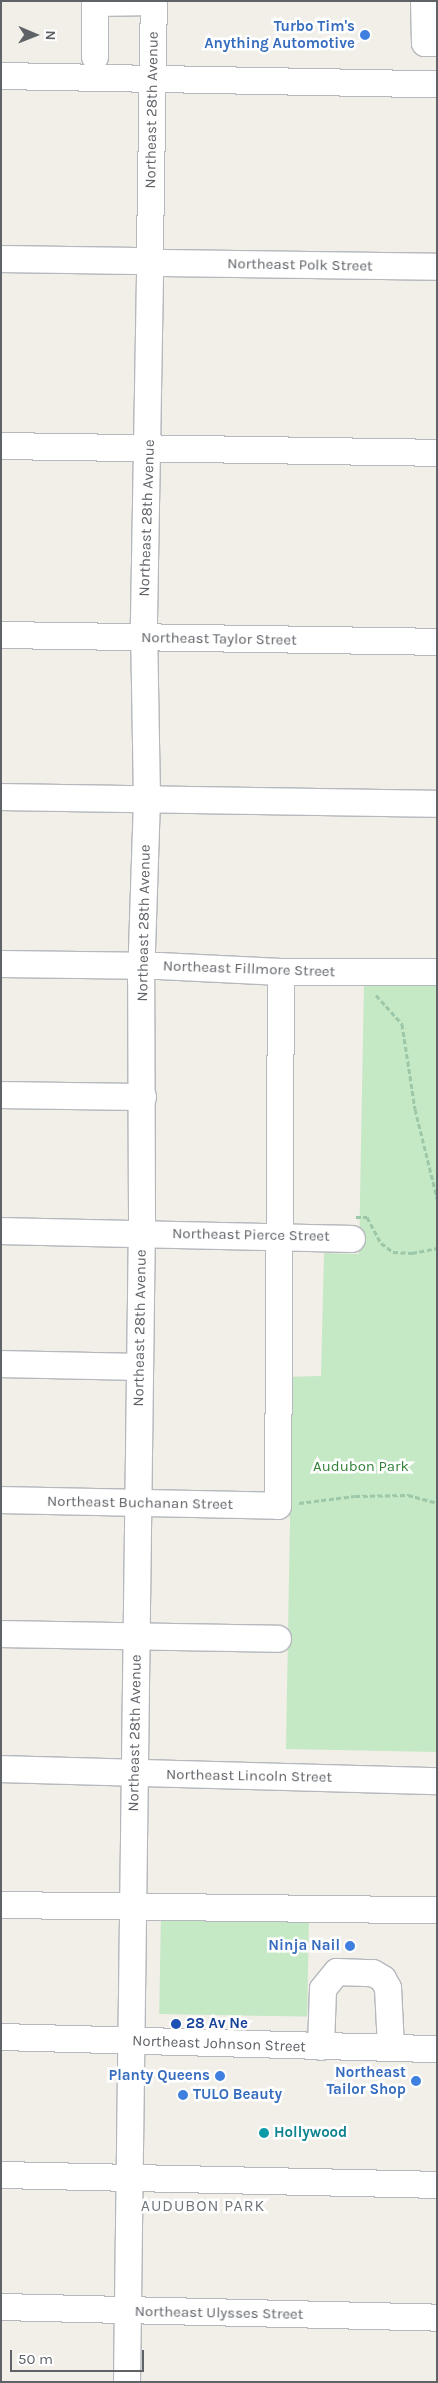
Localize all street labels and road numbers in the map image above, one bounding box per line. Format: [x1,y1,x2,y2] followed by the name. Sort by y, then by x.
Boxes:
[142,31,162,189] street label: Northeast 28th Avenue
[227,255,373,275] street label: Northeast Polk Street
[135,439,159,597] street label: Northeast 28th Avenue
[141,629,297,649] street label: Northeast Taylor Street
[134,844,154,1002] street label: Northeast 28th Avenue
[163,957,335,981] street label: Northeast Fillmore Street
[172,1225,330,1245] street label: Northeast Pierce Street
[130,1249,150,1407] street label: Northeast 28th Avenue
[47,1492,233,1514] street label: Northeast Buchanan Street
[125,1654,145,1812] street label: Northeast 28th Avenue
[166,1766,332,1786] street label: Northeast Lincoln Street
[132,2032,306,2056] street label: Northeast Johnson Street
[135,2303,303,2323] street label: Northeast Ulysses Street

